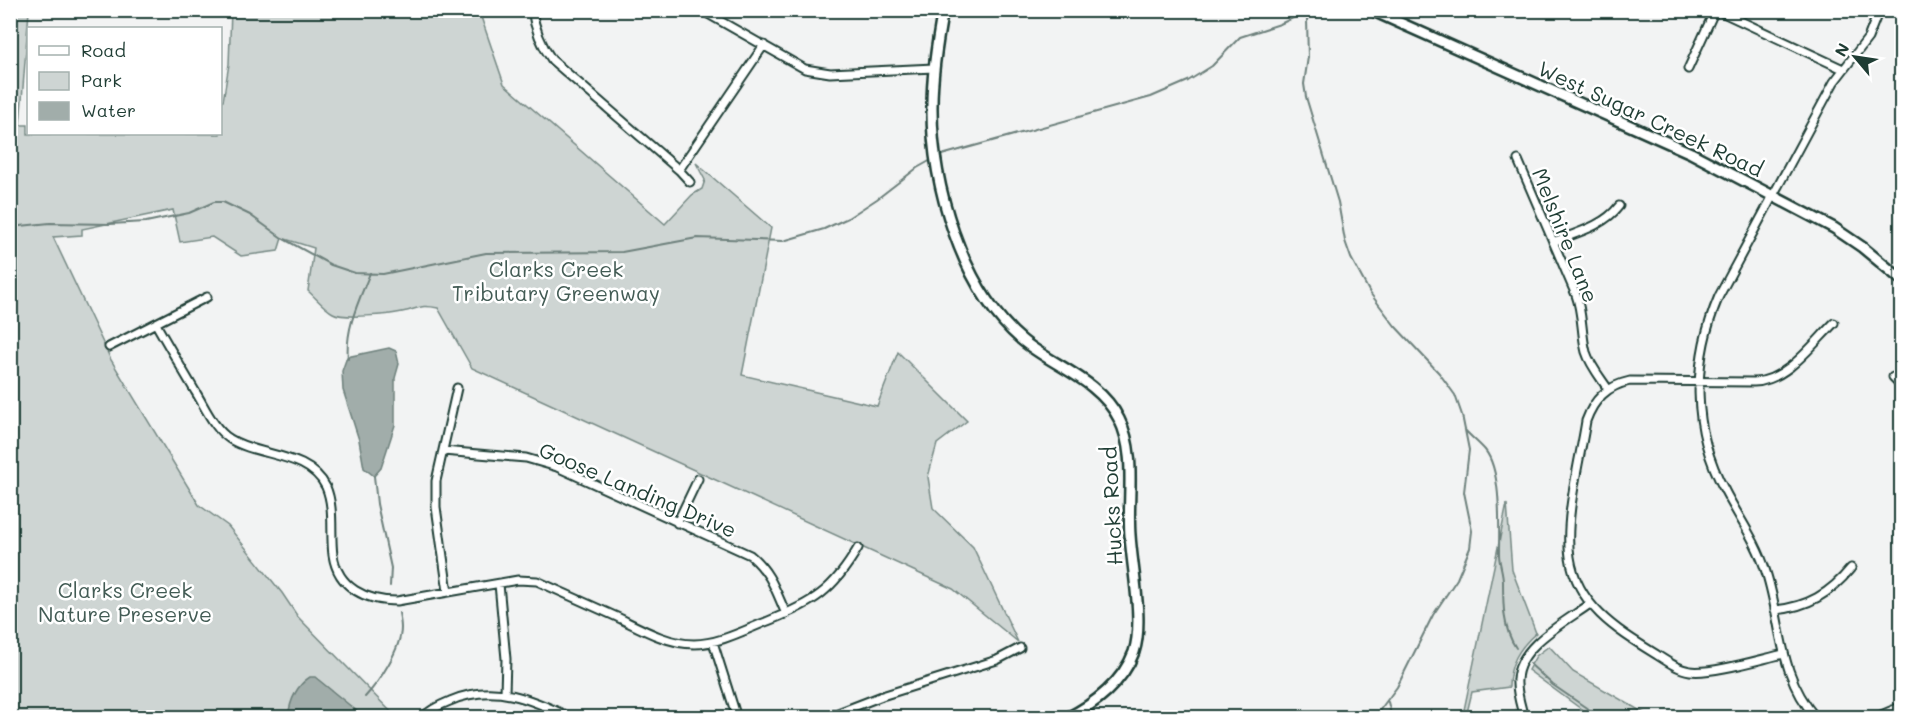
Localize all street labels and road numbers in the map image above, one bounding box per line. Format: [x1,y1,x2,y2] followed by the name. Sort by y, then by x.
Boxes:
[1534,54,1768,182] street label: West Sugar Creek Road
[1527,164,1605,306] street label: Melshire Lane
[535,435,741,543] street label: Goose Landing Drive
[1094,446,1128,566] street label: Hucks Road

